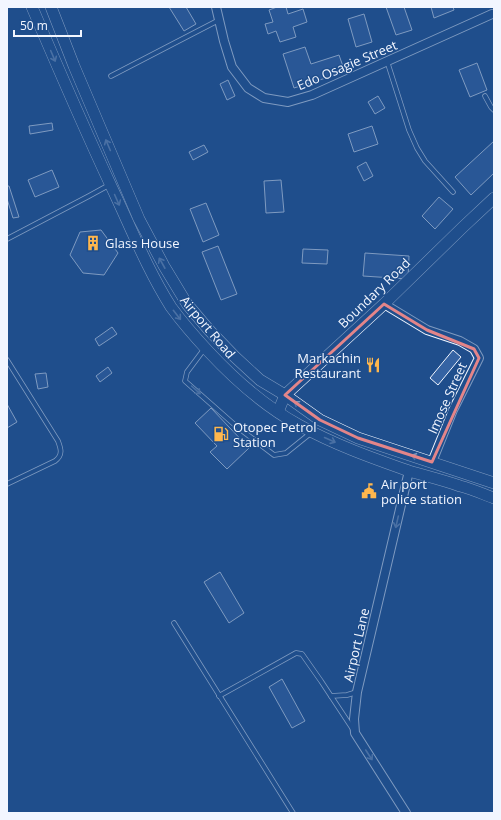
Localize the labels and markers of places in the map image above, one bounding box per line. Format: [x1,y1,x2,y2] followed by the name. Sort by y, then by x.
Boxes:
[84,234,102,252] building icon: Glass House
[105,234,180,252] place label: Glass House
[295,349,361,382] place label: Markachin Restaurant
[364,356,382,374] restaurant icon: Markachin Restaurant
[233,418,317,451] place label: Otopec Petrol Station
[212,425,230,443] fuel station icon: Otopec Petrol Station
[381,475,462,508] place label: Air port police station
[360,482,378,500] public building icon: Air port police station

